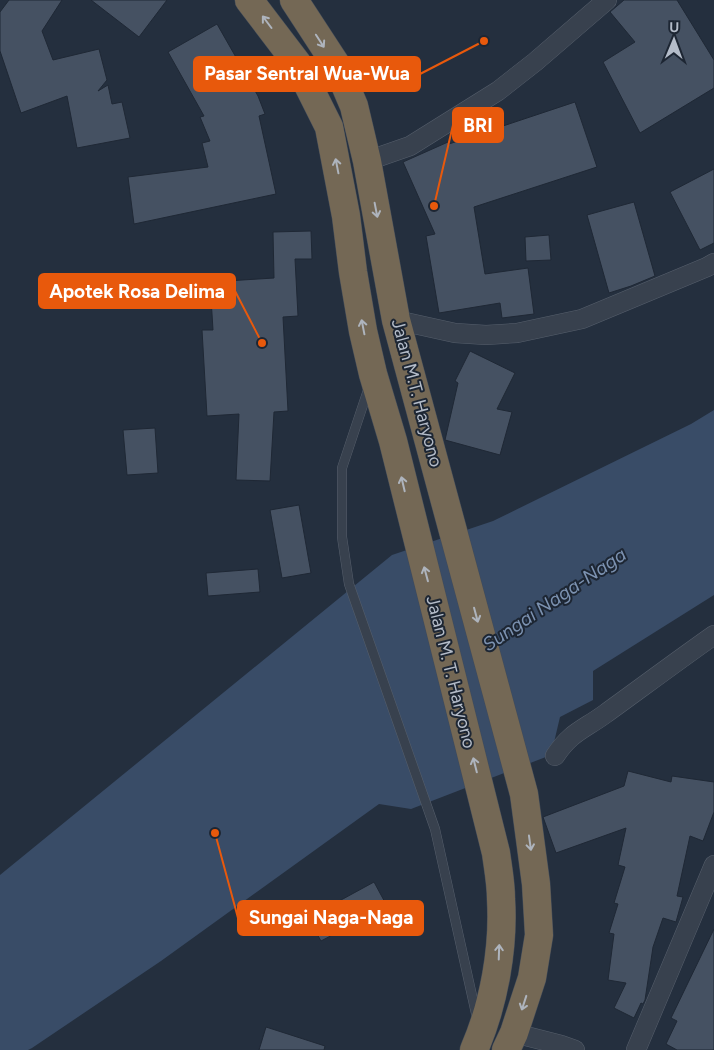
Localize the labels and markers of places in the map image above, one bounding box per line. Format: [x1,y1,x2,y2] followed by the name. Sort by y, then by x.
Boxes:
[194,57,420,91] callout: Pasar Sentral Wua-Wua
[453,108,503,142] callout: BRI
[39,274,235,308] callout: Apotek Rosa Delima
[238,901,423,935] callout: Sungai Naga-Naga

